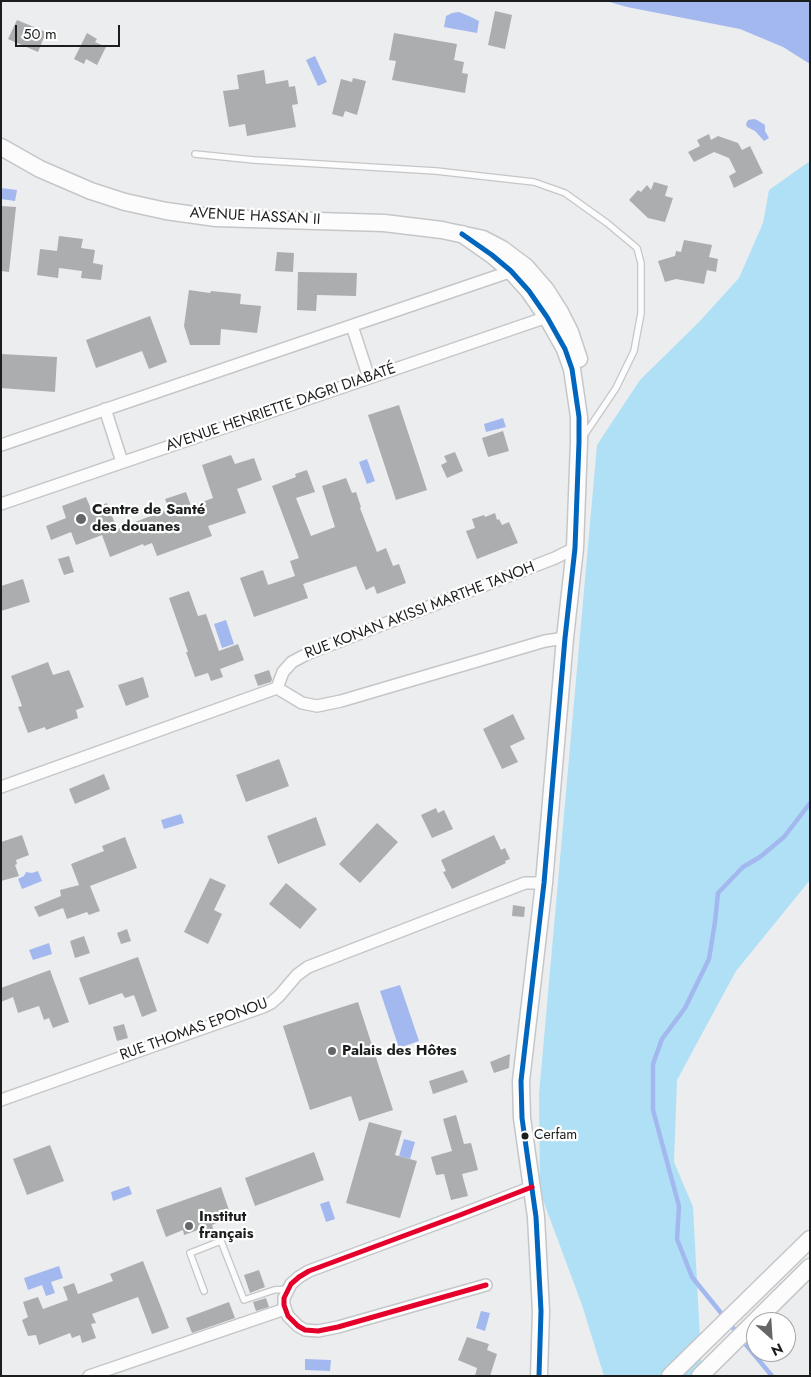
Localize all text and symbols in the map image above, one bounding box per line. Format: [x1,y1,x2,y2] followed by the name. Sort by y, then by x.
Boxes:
[18,15,122,47] scale bar
[23,23,57,45] text: 50 m
[189,205,321,229] street label: AVENUE HASSAN II
[164,360,398,456] street label: AVENUE HENRIETTE DAGRI DIABATÉ
[92,501,205,536] place label: Centre de Santé des douanes
[74,512,88,526] marker: Centre de Santé des douanes
[302,559,538,663] street label: RUE KONAN AKISSI MARTHE TANOH
[118,995,270,1065] street label: RUE THOMAS EPONOU
[342,1042,457,1060] place label: Palais des Hôtes
[326,1045,338,1057] marker: Palais des Hôtes
[534,1128,577,1144] place label: Cerfam
[520,1131,530,1141] marker: Cerfam
[199,1208,254,1243] place label: Institut français
[183,1220,195,1232] marker: Institut français
[746,1312,796,1362] north arrow
[768,1338,787,1361] text: N

